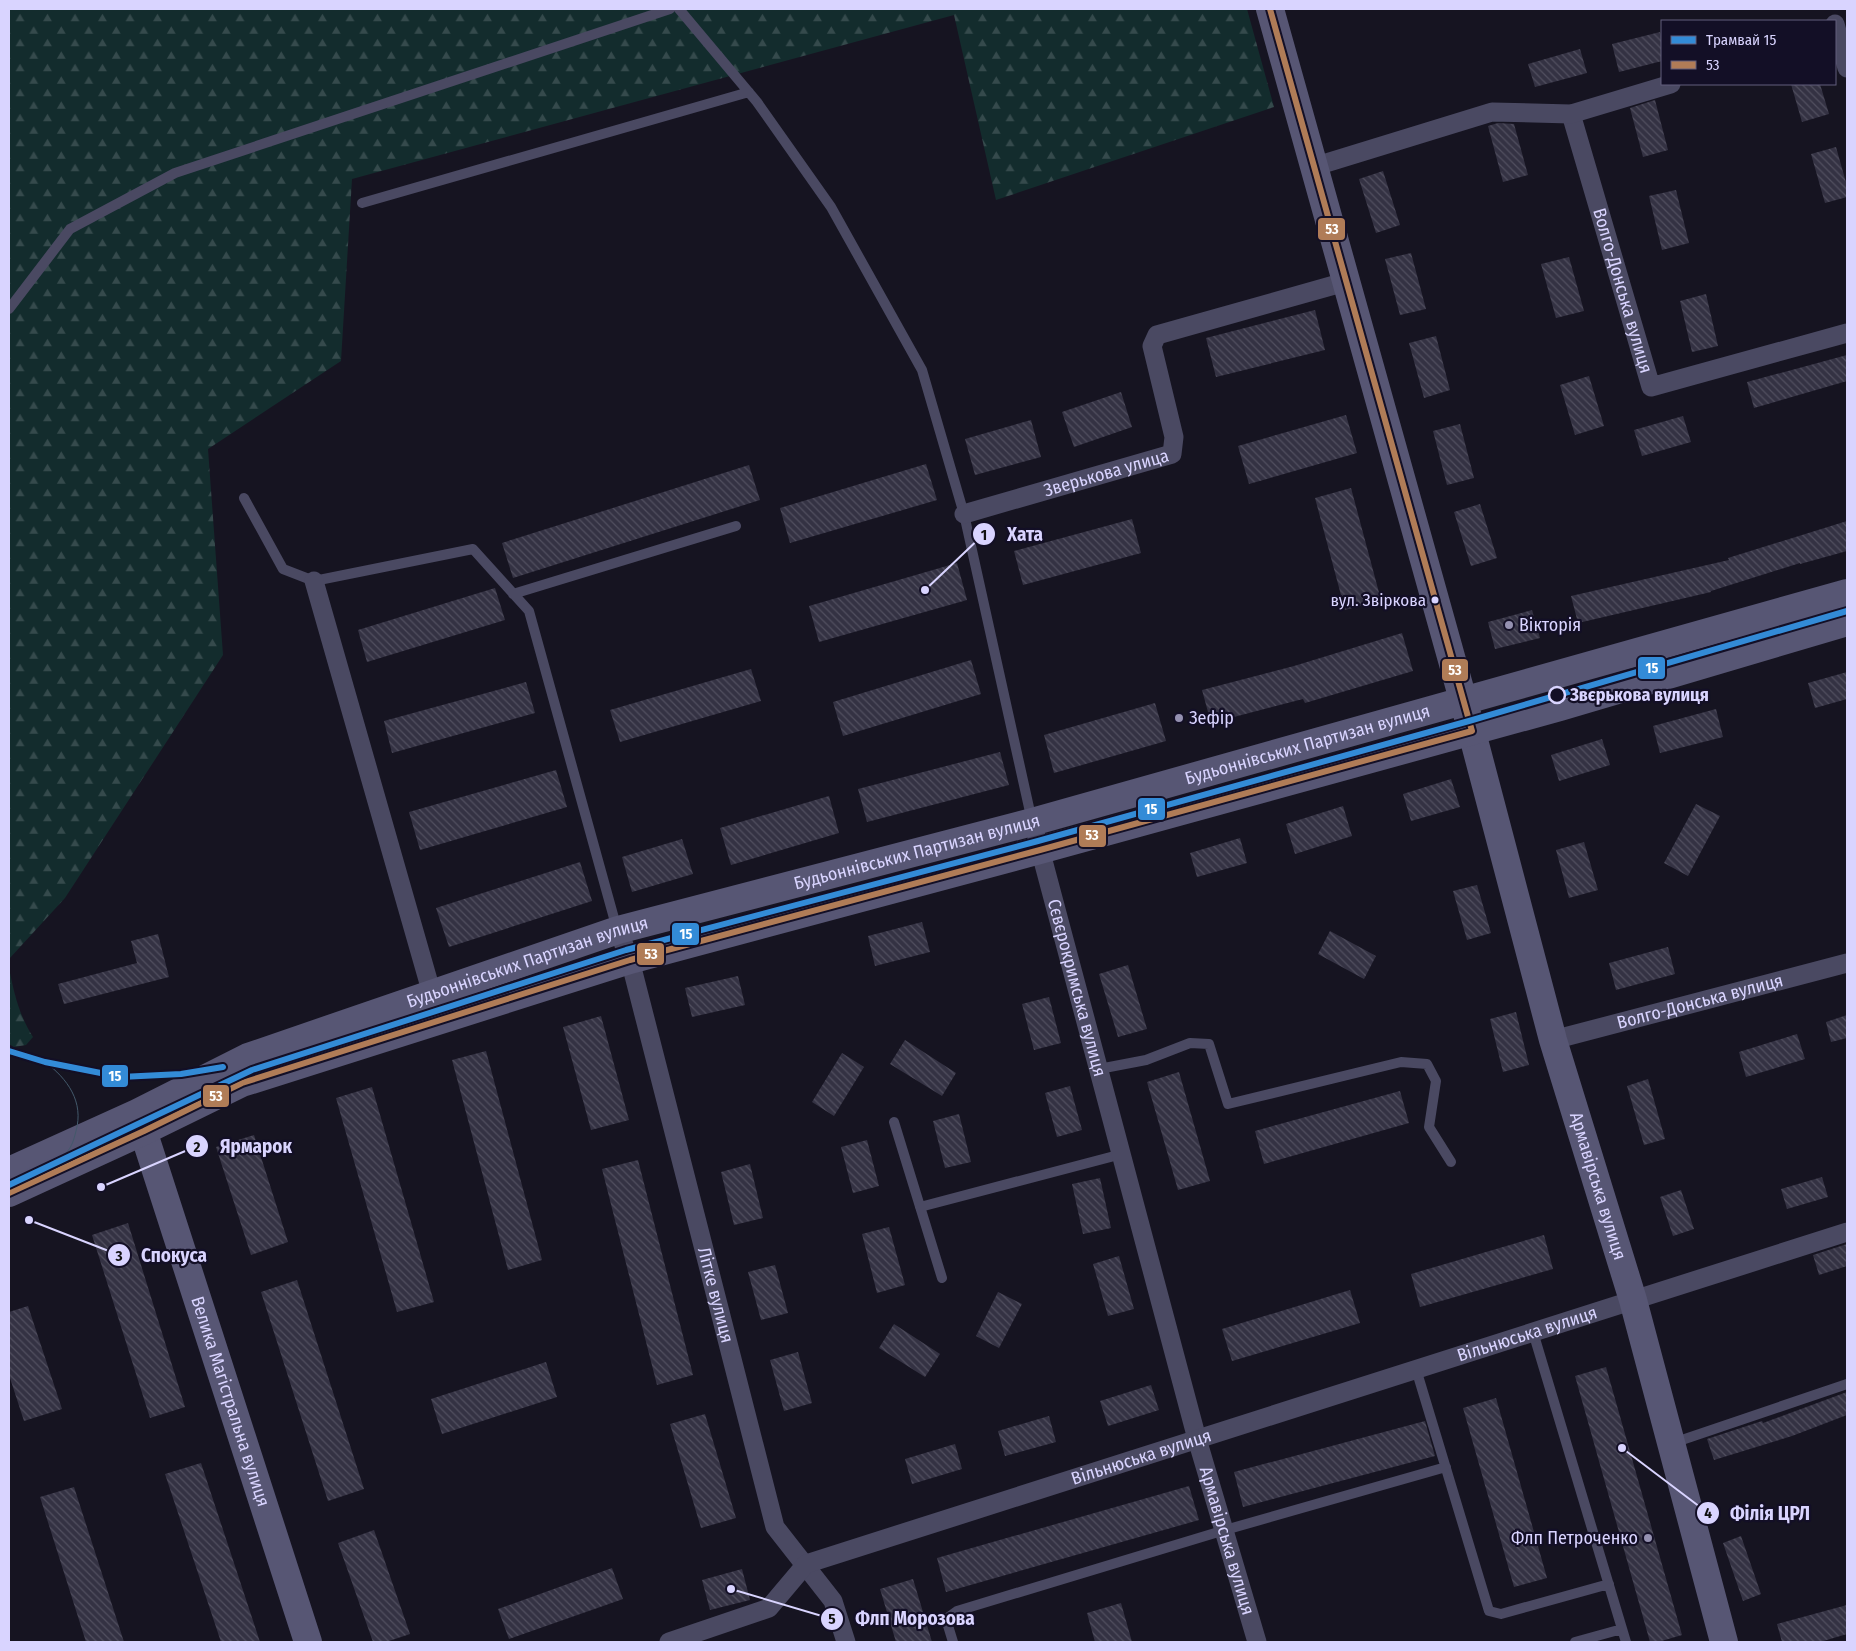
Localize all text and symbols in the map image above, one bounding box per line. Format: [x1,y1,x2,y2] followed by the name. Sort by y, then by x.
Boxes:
[1661,20,1836,85] legend
[1706,31,1776,49] text: Трамвай 15
[1706,56,1720,74] text: 53
[1588,205,1657,376] street label: Волго-Донська вулиця
[1317,217,1346,241] line badge: 53
[1325,221,1339,238] text: 53
[1041,444,1171,501] street label: Зверькова улица
[972,517,1053,551] callout: Хата
[1006,523,1043,546] text: Хата
[981,526,987,544] text: 1
[1331,590,1426,611] place label: вул. Звіркова
[1430,595,1440,605] marker: вул. Звіркова
[1519,614,1581,636] place label: Вікторія
[1503,619,1515,631] marker: Вікторія
[1637,656,1666,680] line badge: 15
[1441,658,1469,682] line badge: 53
[1646,660,1659,677] text: 15
[1448,662,1462,679] text: 53
[1569,684,1709,706] place label: Звєрькова вулиця
[1548,686,1566,704] marker: Звєрькова вулиця
[1182,700,1432,789] street label: Будьоннівських Партизан вулиця
[1189,707,1234,729] place label: Зефір
[1173,712,1185,724] marker: Зефір
[1137,797,1166,821] line badge: 15
[1145,801,1158,818] text: 15
[791,809,1043,895] street label: Будьоннівських Партизан вулиця
[1078,824,1107,848] line badge: 53
[1085,827,1099,844] text: 53
[1043,897,1111,1079] street label: Сєвєрокримська вулиця
[404,912,651,1013] street label: Будьоннівських Партизан вулиця
[671,922,700,946] line badge: 15
[680,926,693,943] text: 15
[636,942,665,966] line badge: 53
[644,946,658,963] text: 53
[1615,969,1786,1034] street label: Волго-Донська вулиця
[101,1064,129,1088] line badge: 15
[109,1068,122,1085] text: 15
[202,1084,230,1108] line badge: 53
[209,1088,223,1105] text: 53
[1565,1110,1631,1263] street label: Армавірська вулиця
[185,1129,302,1163] callout: Ярмарок
[220,1135,292,1158] text: Ярмарок
[193,1138,201,1156] text: 2
[106,1238,217,1272] callout: Спокуса
[141,1244,207,1267] text: Спокуса
[693,1245,738,1345] street label: Літке вулиця
[114,1247,123,1265] text: 3
[186,1294,275,1509] street label: Велика Магістральна вулиця
[1454,1301,1600,1367] street label: Вільнюська вулиця
[1068,1424,1214,1490] street label: Вільнюська вулиця
[1195,1464,1259,1617] street label: Армавірська вулиця
[1695,1496,1820,1530] callout: Філія ЦРЛ
[1730,1502,1810,1525] text: Філія ЦРЛ
[1704,1504,1712,1522] text: 4
[1511,1527,1638,1549] place label: Флп Петроченко
[1642,1532,1654,1544] marker: Флп Петроченко
[820,1602,984,1636] callout: Флп Морозова
[855,1607,975,1630] text: Флп Морозова
[828,1610,836,1628] text: 5

